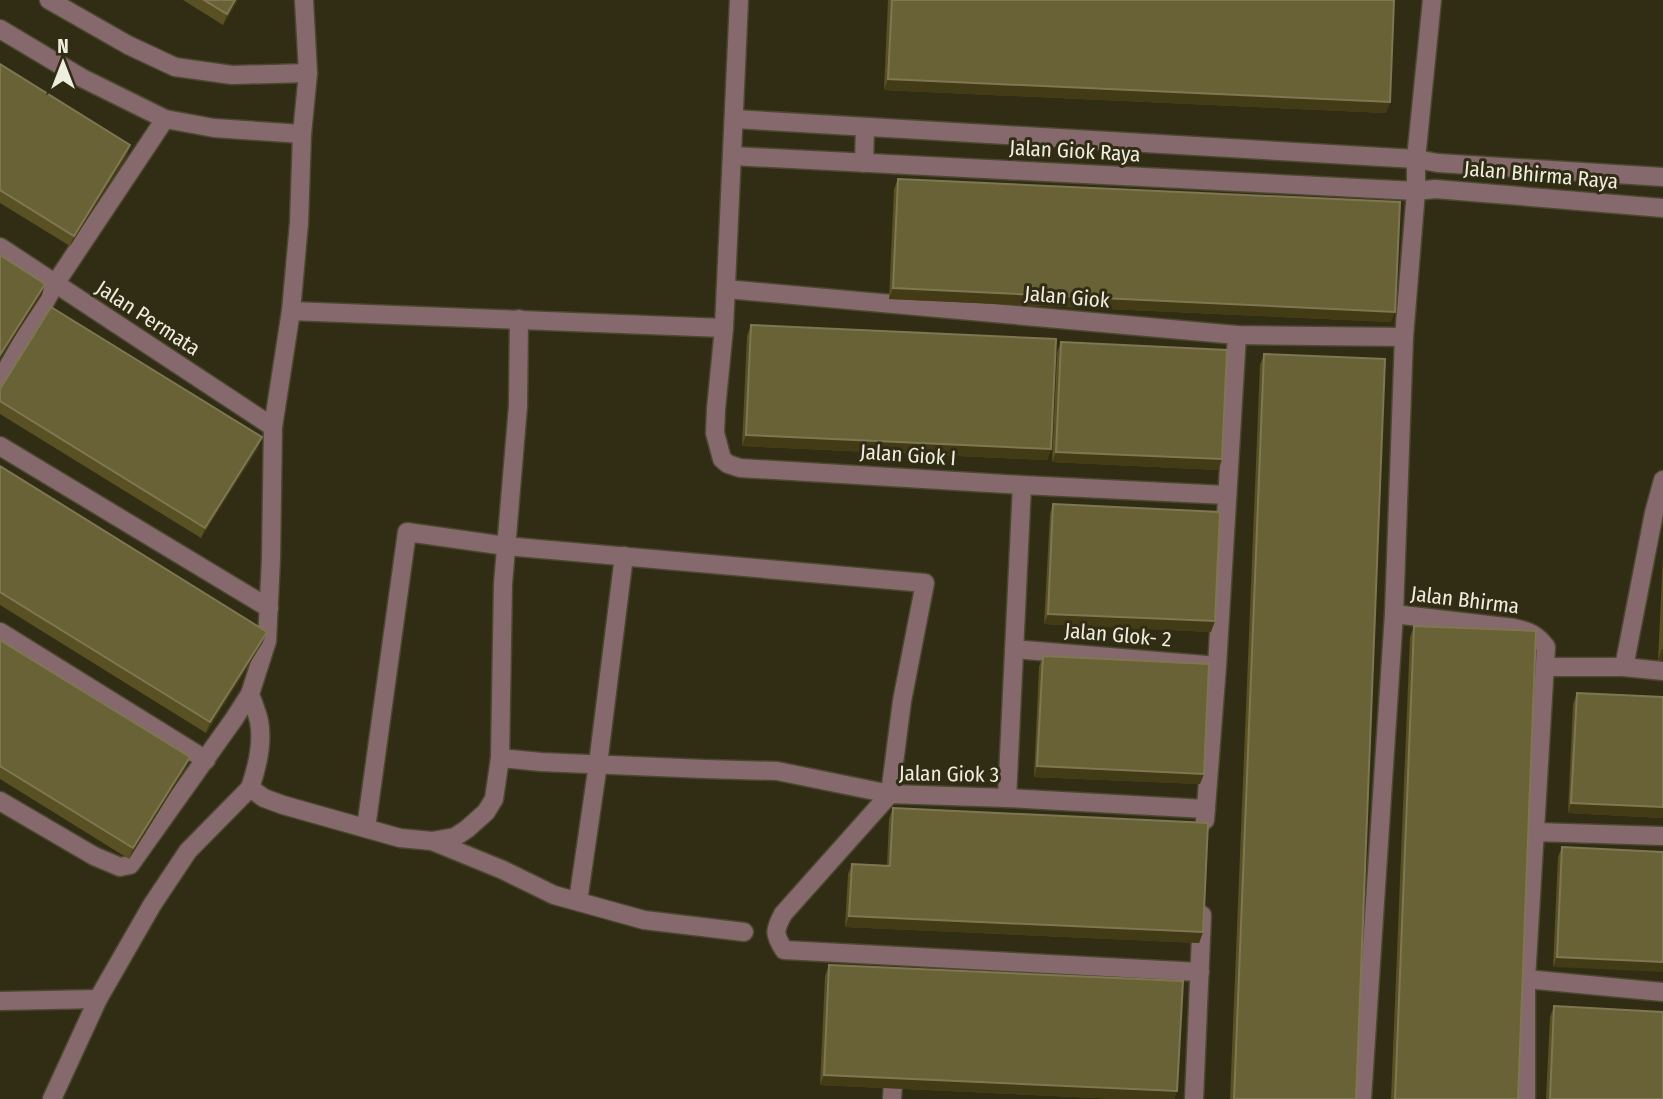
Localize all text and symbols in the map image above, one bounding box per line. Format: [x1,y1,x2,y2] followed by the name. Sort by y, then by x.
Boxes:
[28,28,98,98] north arrow
[57,35,69,58] text: N
[1009,135,1141,167] street label: Jalan Giok Raya
[1463,155,1619,195] street label: Jalan Bhirma Raya
[91,275,205,361] street label: Jalan Permata
[1023,280,1111,314] street label: Jalan Giok
[859,439,957,471] street label: Jalan Giok I
[1409,580,1521,620] street label: Jalan Bhirma
[1064,617,1172,653] street label: Jalan Glok- 2
[899,760,999,788] street label: Jalan Giok 3

